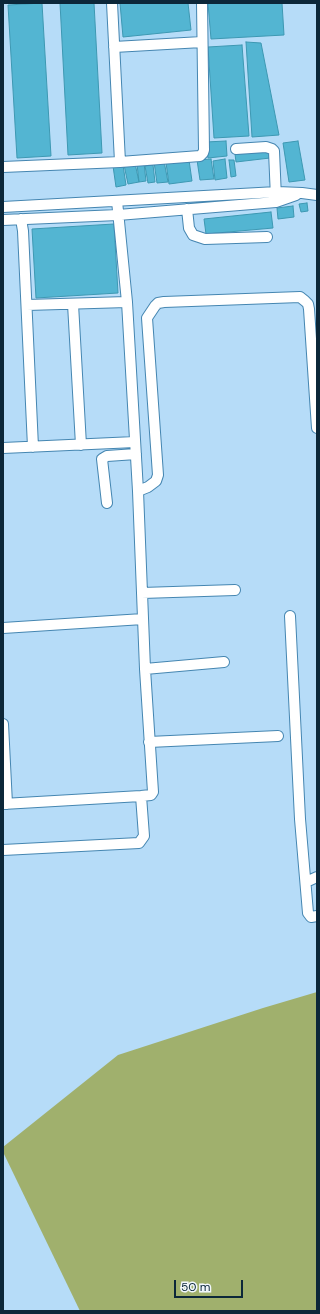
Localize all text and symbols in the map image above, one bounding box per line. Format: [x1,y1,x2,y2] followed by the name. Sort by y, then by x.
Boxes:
[176,1272,245,1298] scale bar
[181,1279,210,1295] text: 50 m

